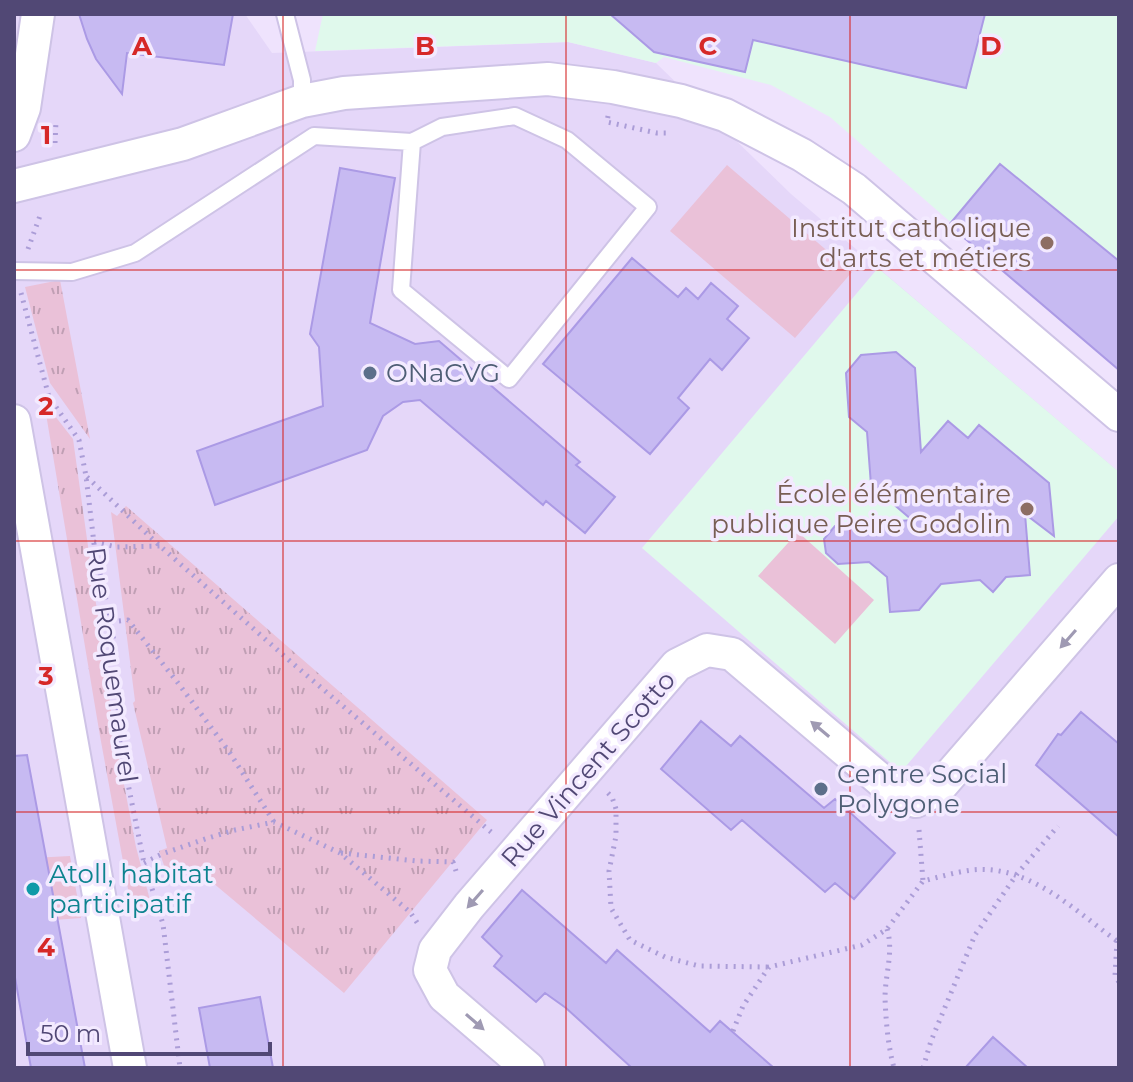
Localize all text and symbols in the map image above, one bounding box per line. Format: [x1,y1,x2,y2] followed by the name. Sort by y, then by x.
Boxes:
[131,30,153,62] text: A
[415,30,435,62] text: B
[699,30,718,62] text: C
[980,30,1002,62] text: D
[41,119,51,151] text: 1
[791,212,1031,274] place label: Institut catholique d'arts et métiers
[1038,234,1056,252] marker: Institut catholique d'arts et métiers
[386,357,500,389] place label: ONaCVG
[361,364,379,382] marker: ONaCVG
[38,390,54,422] text: 2
[711,478,1011,540] place label: École élémentaire publique Peire Godolin
[1018,500,1036,518] marker: École élémentaire publique Peire Godolin
[80,545,144,785] street label: Rue Roquemaurel
[1060,628,1077,648] one-way arrow
[37,660,54,692] text: 3
[494,664,682,874] street label: Rue Vincent Scotto
[811,721,831,738] one-way arrow
[837,758,1007,820] place label: Centre Social Polygone
[812,780,830,798] marker: Centre Social Polygone
[49,858,213,920] place label: Atoll, habitat participatif
[24,880,42,898] marker: Atoll, habitat participatif
[467,889,484,909] one-way arrow
[37,931,55,963] text: 4
[28,1006,270,1056] scale bar
[464,1013,484,1030] one-way arrow
[40,1019,101,1048] text: 50 m

